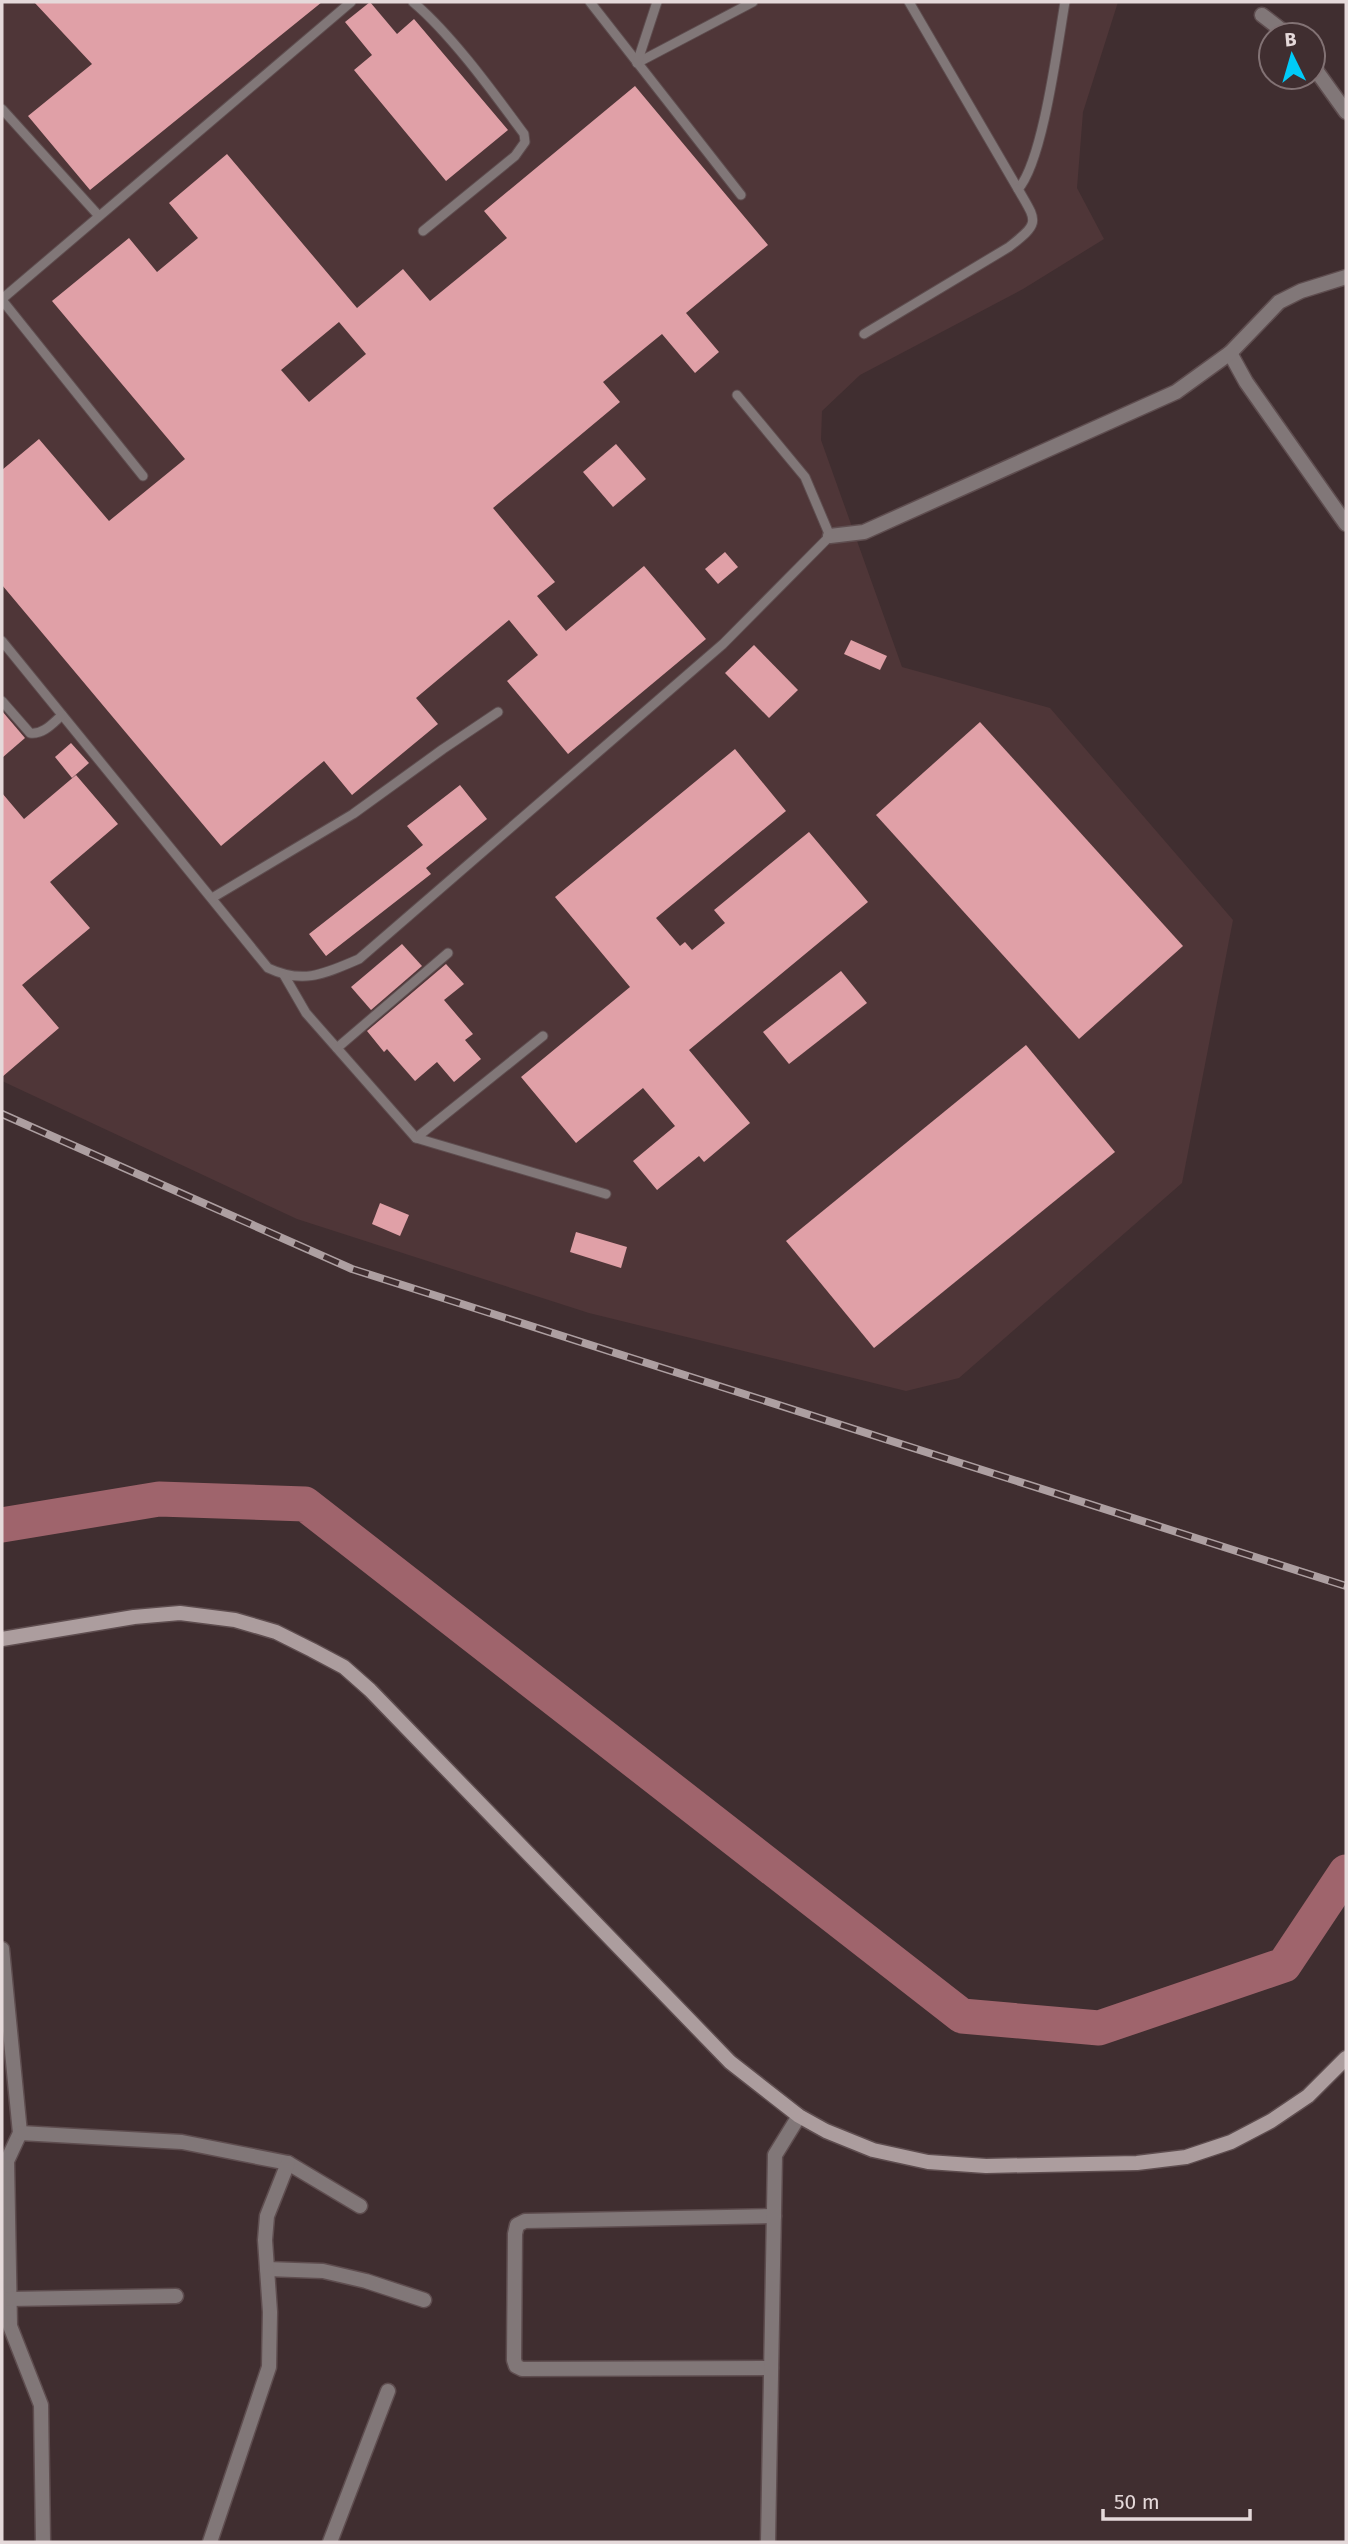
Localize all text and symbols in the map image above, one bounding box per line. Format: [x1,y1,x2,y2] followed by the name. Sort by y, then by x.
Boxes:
[1257,21,1327,91] north arrow
[1284,28,1298,52] text: B
[1103,2478,1250,2522] scale bar
[1114,2489,1160,2515] text: 50 m

